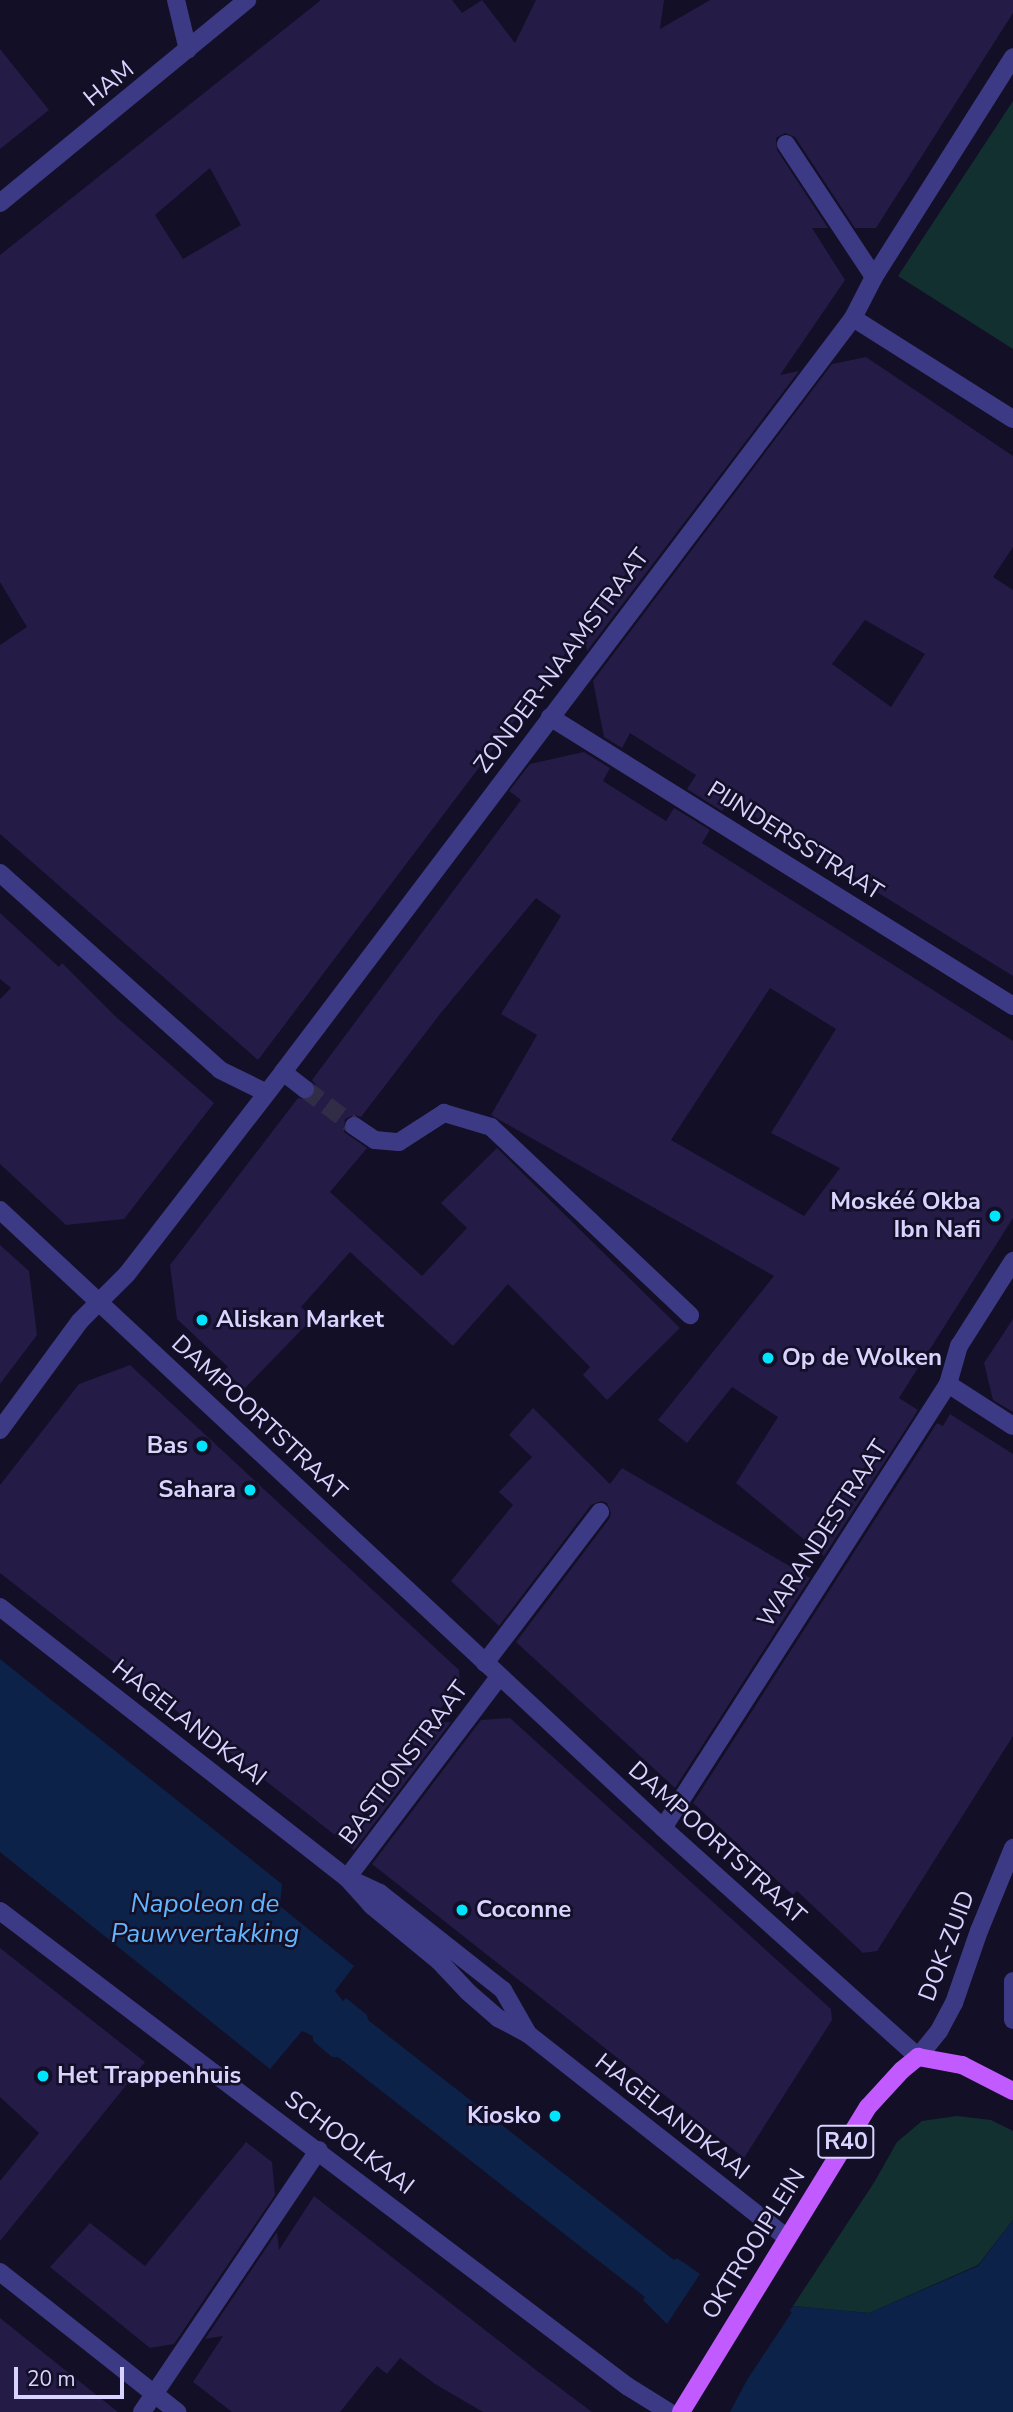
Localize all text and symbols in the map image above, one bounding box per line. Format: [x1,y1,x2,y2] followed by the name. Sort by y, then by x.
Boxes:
[78,55,140,113] street label: HAM
[468,543,656,779] street label: ZONDER-NAAMSTRAAT
[702,775,888,907] street label: PIJNDERSSTRAAT
[830,1188,981,1244] place label: Moskéé Okba Ibn Nafi
[987,1208,1003,1224] marker: Moskéé Okba Ibn Nafi
[216,1306,384,1334] place label: Aliskan Market
[194,1312,210,1328] marker: Aliskan Market
[165,1329,353,1507] street label: DAMPOORTSTRAAT
[782,1344,942,1372] place label: Op de Wolken
[760,1350,776,1366] marker: Op de Wolken
[147,1432,188,1460] place label: Bas
[752,1435,894,1633] street label: WARANDESTRAAT
[194,1438,210,1454] marker: Bas
[158,1476,236,1504] place label: Sahara
[242,1482,258,1498] marker: Sahara
[106,1654,272,1792] street label: HAGELANDKAAI
[333,1676,475,1850] street label: BASTIONSTRAAT
[622,1756,812,1930] street label: DAMPOORTSTRAAT
[913,1887,981,2005] street label: DOK-ZUID
[111,1888,299,1950] water label: Napoleon de Pauwvertakking
[476,1896,571,1924] place label: Coconne
[454,1902,470,1918] marker: Coconne
[589,2048,755,2186] street label: HAGELANDKAAI
[57,2062,241,2090] place label: Het Trappenhuis
[35,2068,51,2084] marker: Het Trappenhuis
[279,2085,419,2201] street label: SCHOOLKAAI
[467,2102,541,2130] place label: Kiosko
[547,2108,563,2124] marker: Kiosko
[816,2122,876,2162] road number: R40
[696,2163,812,2325] street label: OKTROOIPLEIN
[18,2352,128,2396] scale bar
[27,2365,76,2393] text: 20 m

